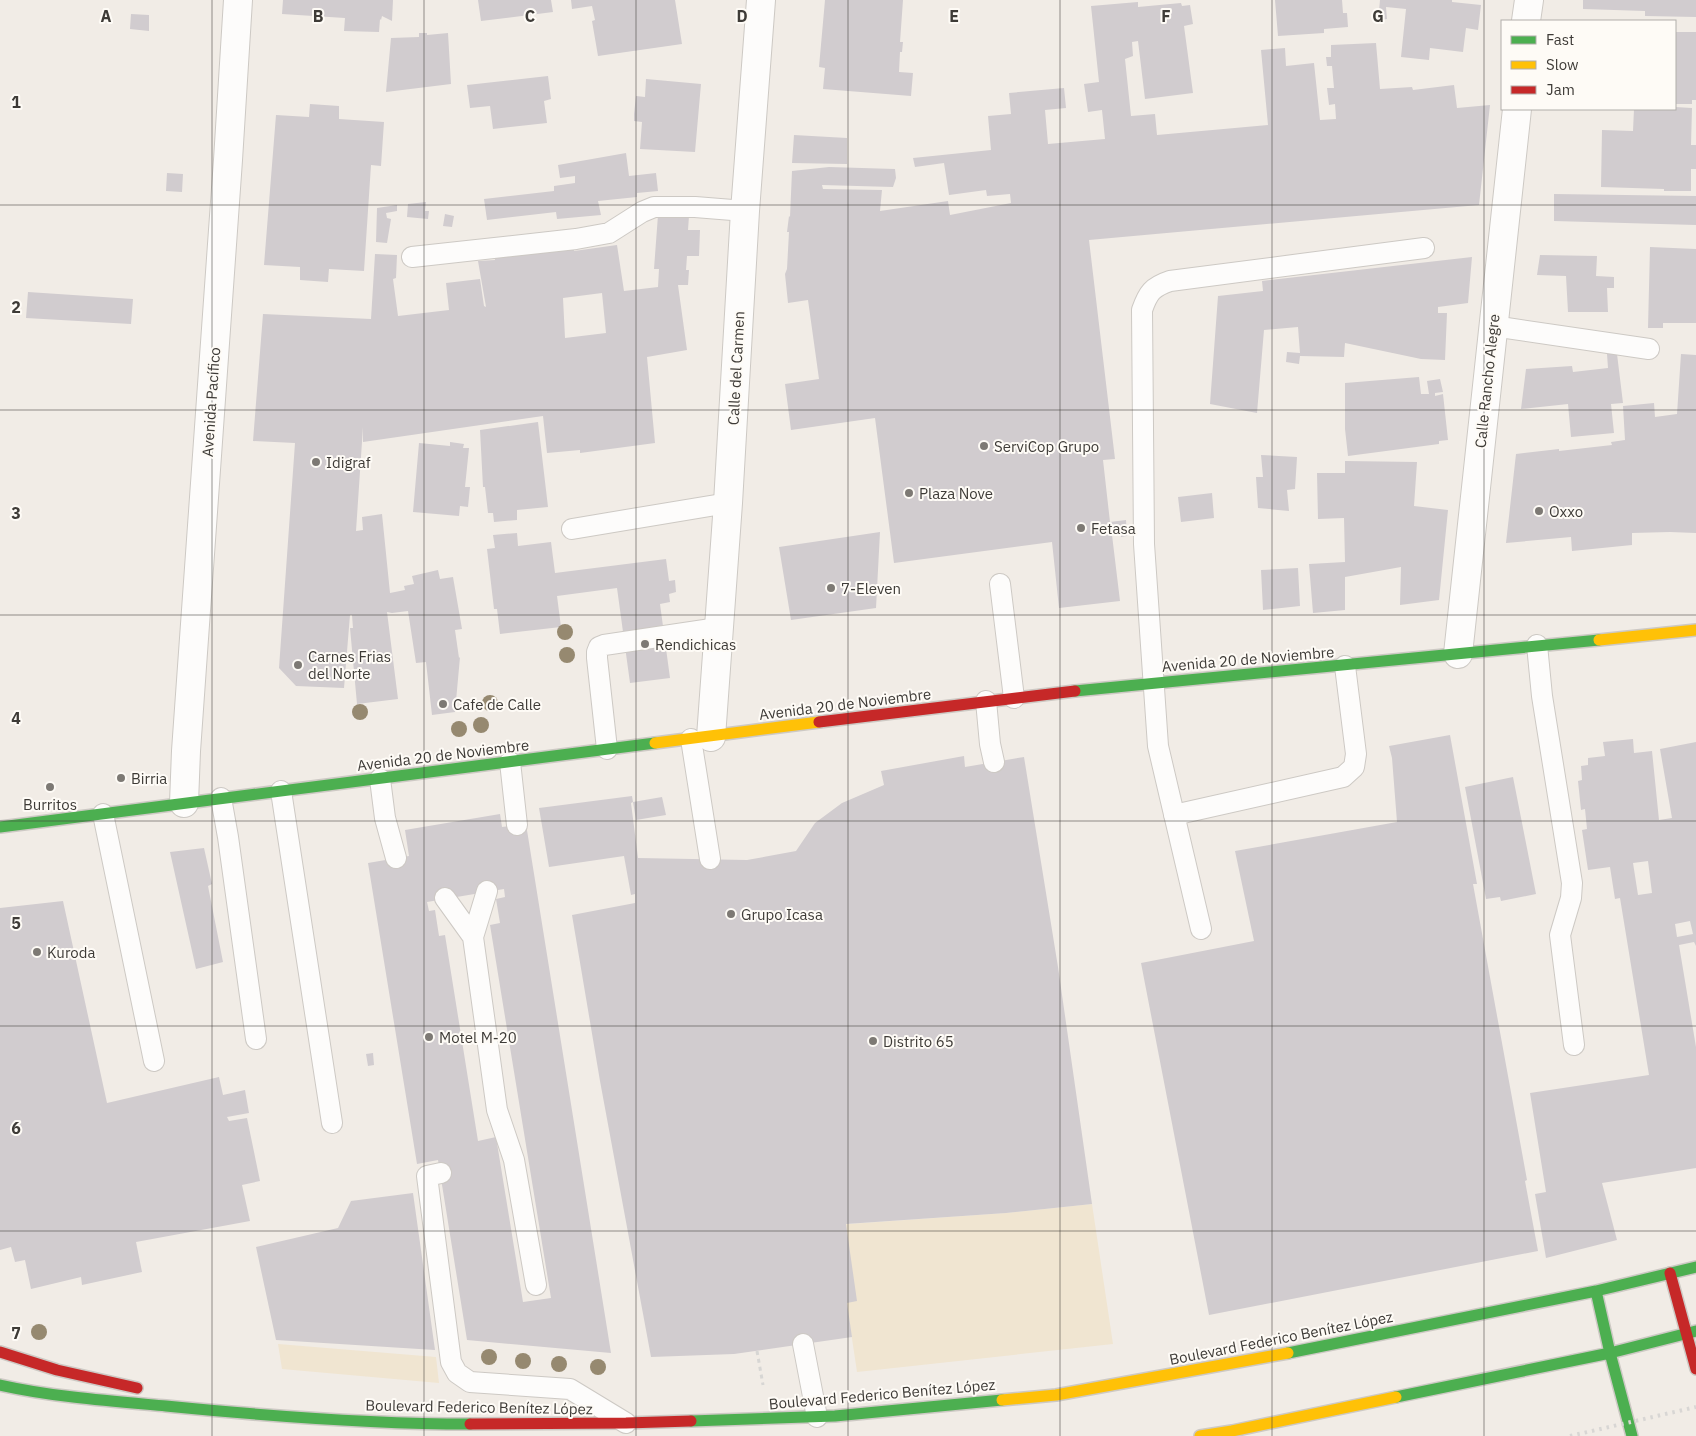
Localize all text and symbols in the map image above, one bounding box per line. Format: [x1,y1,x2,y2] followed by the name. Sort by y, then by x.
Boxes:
[101,6,112,26] text: A
[313,6,324,26] text: B
[525,6,535,26] text: C
[736,6,748,26] text: D
[949,6,959,26] text: E
[1161,6,1171,26] text: F
[1372,6,1384,26] text: G
[1501,20,1676,110] legend
[1546,30,1574,49] text: Fast
[1546,55,1579,74] text: Slow
[1546,80,1575,99] text: Jam
[11,92,21,112] text: 1
[11,297,21,317] text: 2
[724,310,748,426] street label: Calle del Carmen
[1471,313,1503,449] street label: Calle Rancho Alegre
[198,347,224,457] street label: Avenida Pacífico
[994,437,1099,456] place label: ServiCop Grupo
[978,440,990,452] marker: ServiCop Grupo
[326,453,371,472] place label: Idigraf
[310,456,322,468] marker: Idigraf
[919,484,993,503] place label: Plaza Nove
[903,487,915,499] marker: Plaza Nove
[1549,502,1583,521] place label: Oxxo
[11,503,21,523] text: 3
[1533,505,1545,517] marker: Oxxo
[1091,519,1136,538] place label: Fetasa
[1075,522,1087,534] marker: Fetasa
[841,579,901,598] place label: 7-Eleven
[825,582,837,594] marker: 7-Eleven
[655,635,736,654] place label: Rendichicas
[639,638,651,650] marker: Rendichicas
[1161,642,1335,676] street label: Avenida 20 de Noviembre
[308,647,391,683] place label: Carnes Frias del Norte
[292,659,304,671] marker: Carnes Frias del Norte
[758,684,932,724] street label: Avenida 20 de Noviembre
[453,695,541,714] place label: Cafe de Calle
[437,698,449,710] marker: Cafe de Calle
[11,708,21,728] text: 4
[356,735,530,775] street label: Avenida 20 de Noviembre
[131,769,167,788] place label: Birria
[115,772,127,784] marker: Birria
[44,781,56,793] marker: Burritos
[23,795,77,814] place label: Burritos
[741,905,823,924] place label: Grupo Icasa
[725,908,737,920] marker: Grupo Icasa
[11,913,21,933] text: 5
[47,943,95,962] place label: Kuroda
[31,946,43,958] marker: Kuroda
[439,1028,517,1047] place label: Motel M-20
[423,1031,435,1043] marker: Motel M-20
[883,1032,954,1051] place label: Distrito 65
[867,1035,879,1047] marker: Distrito 65
[11,1118,21,1138] text: 6
[1168,1307,1394,1369] street label: Boulevard Federico Benítez López
[11,1323,21,1343] text: 7
[768,1375,996,1413] street label: Boulevard Federico Benítez López
[365,1396,593,1418] street label: Boulevard Federico Benítez López

